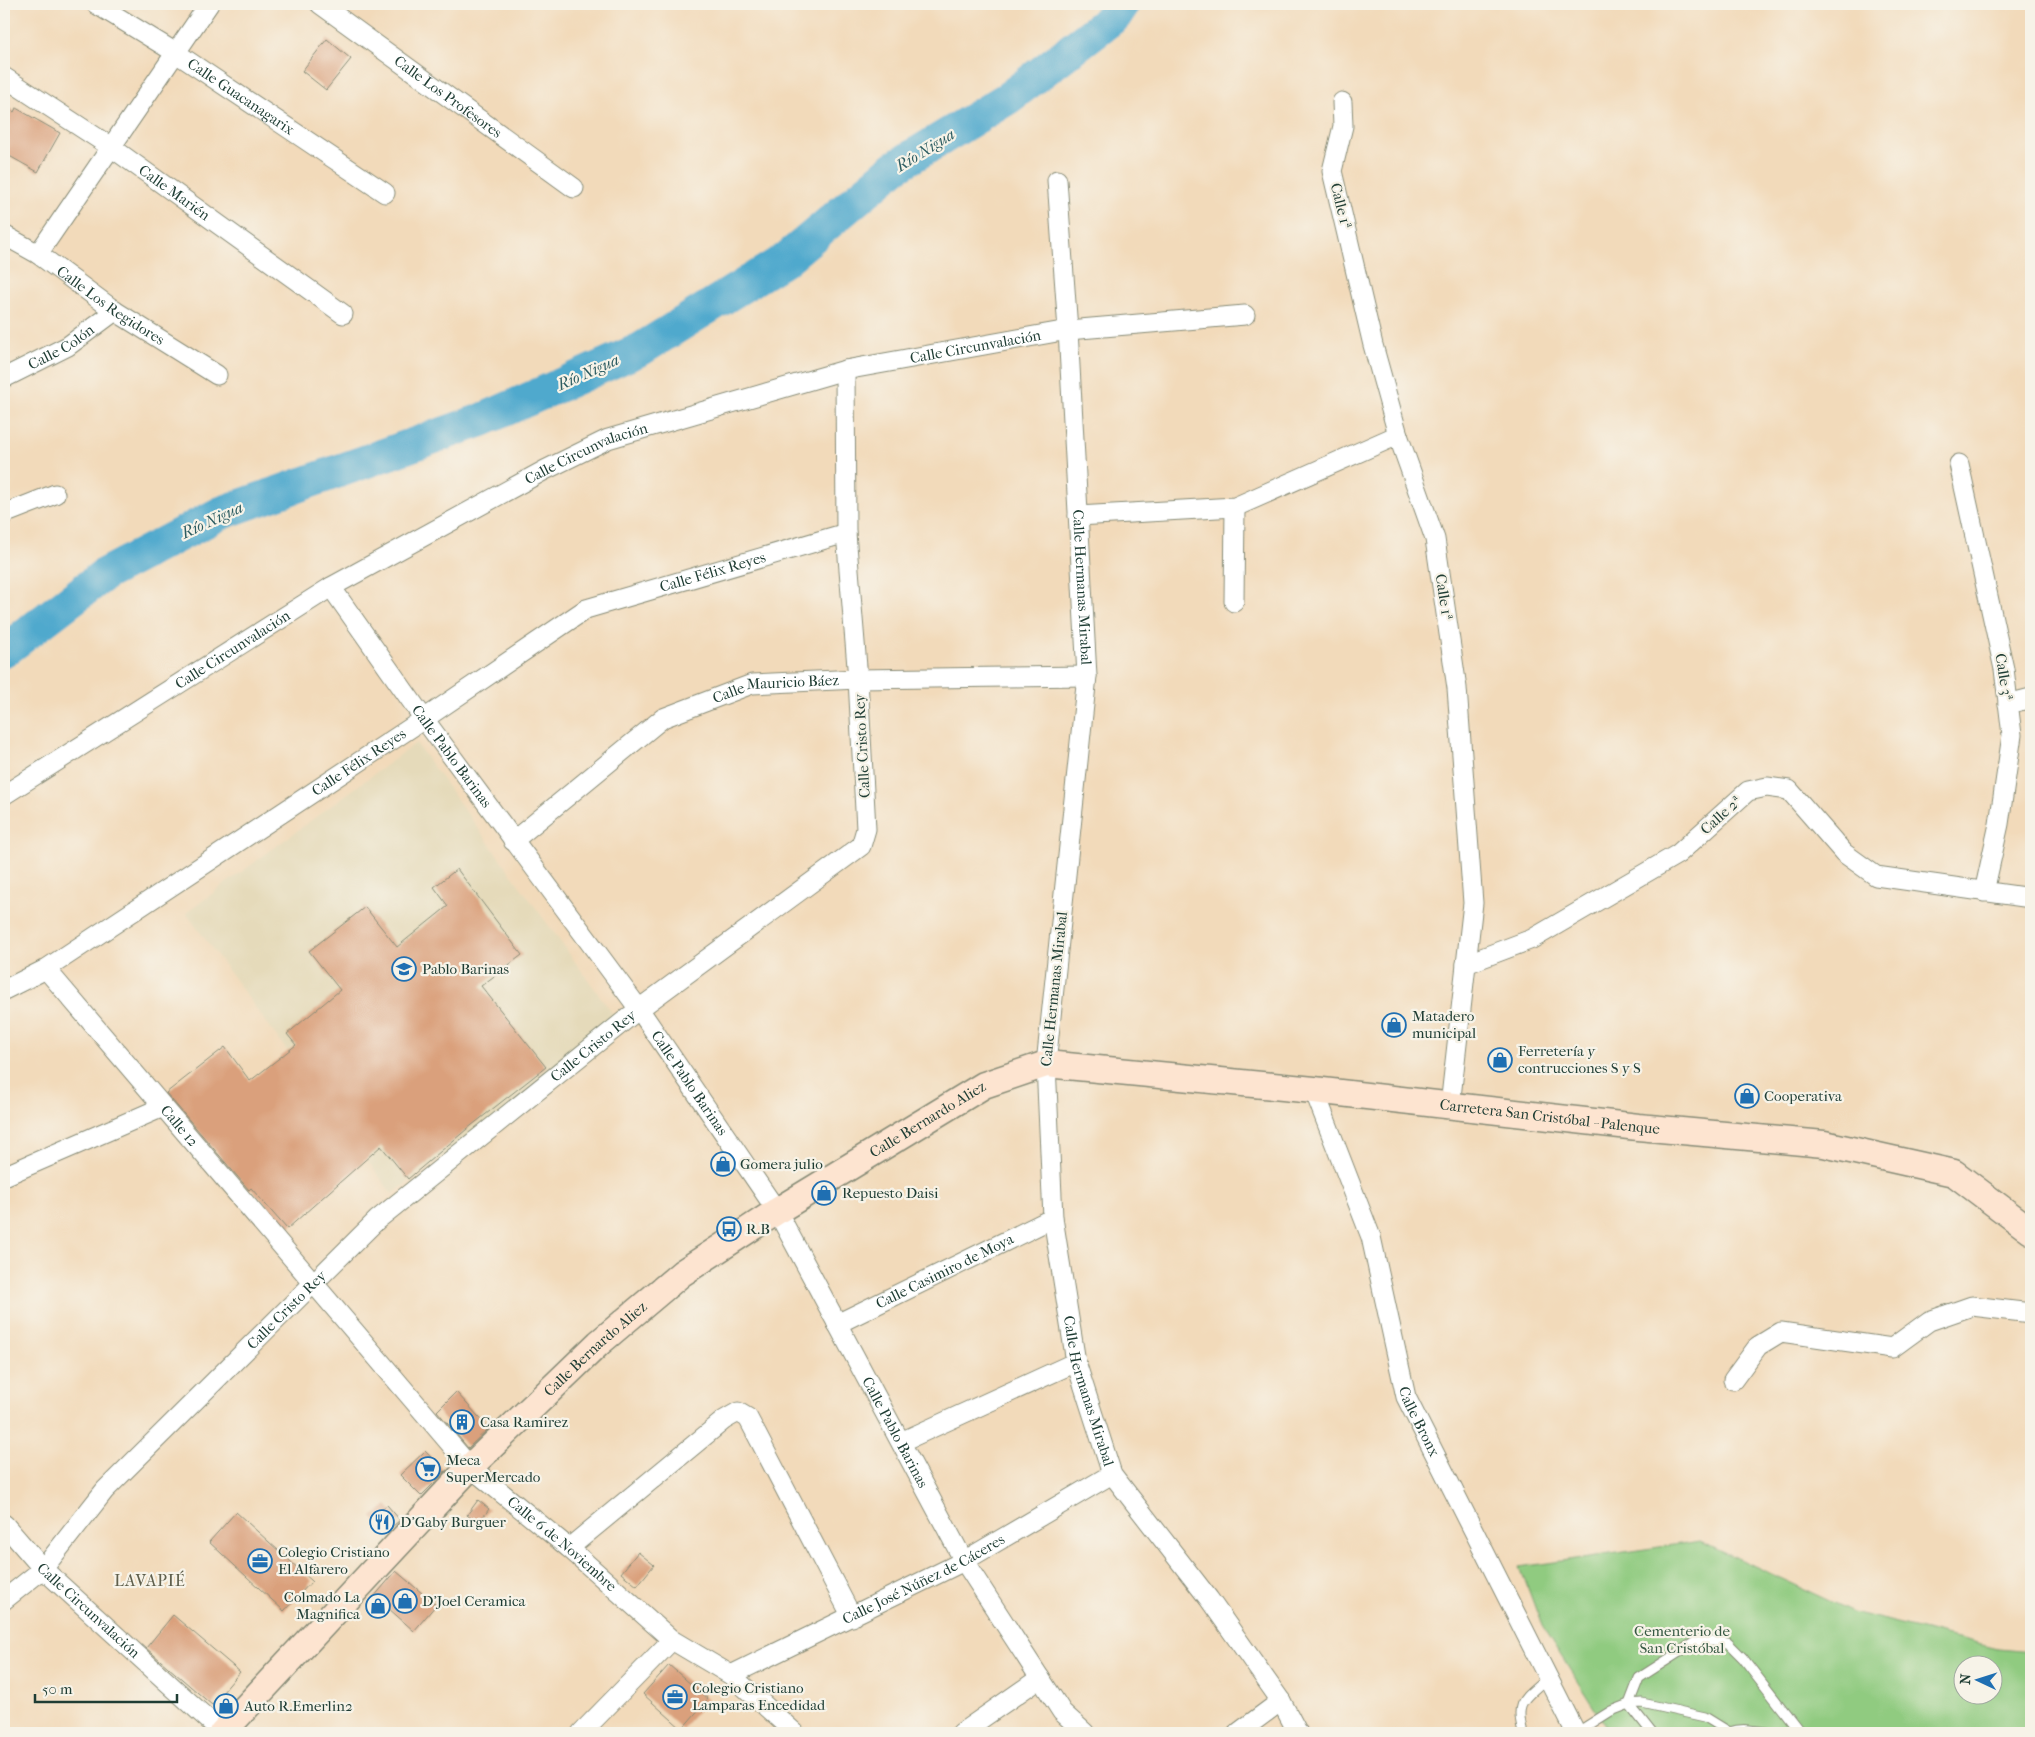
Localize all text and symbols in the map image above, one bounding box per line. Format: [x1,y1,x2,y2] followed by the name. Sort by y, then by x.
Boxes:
[391,52,506,142] street label: Calle Los Profesores
[184,54,298,139] street label: Calle Guacanagarix
[891,125,958,176] water label: Río Nigua
[135,161,214,224] street label: Calle Marién
[1327,181,1355,231] street label: Calle 1ª
[53,262,168,349] street label: Calle Los Regidores
[25,320,98,373] street label: Calle Colón
[908,326,1043,367] street label: Calle Circunvalación
[553,350,622,394] water label: Río Nigua
[522,419,650,488] street label: Calle Circunvalación
[177,498,246,543] water label: Río Nigua
[1069,509,1095,665] street label: Calle Hermanas Mirabal
[658,548,768,596] street label: Calle Félix Reyes
[1431,573,1457,621] street label: Calle 1ª
[172,606,294,693] street label: Calle Circunvalación
[1991,652,2017,702] street label: Calle 3ª
[710,671,840,707] street label: Calle Mauricio Báez
[850,692,874,799] street label: Calle Cristo Rey
[408,702,496,812] street label: Calle Pablo Barinas
[308,724,410,800] street label: Calle Félix Reyes
[1697,792,1745,838] street label: Calle 2ª
[1037,911,1071,1067] street label: Calle Hermanas Mirabal
[391,956,417,982] school or university icon: Pablo Barinas
[422,960,510,978] place label: Pablo Barinas
[547,1006,640,1086] street label: Calle Cristo Rey
[1412,1007,1476,1042] place label: Matadero municipal
[1381,1012,1407,1038] shop icon: Matadero municipal
[647,1027,732,1139] street label: Calle Pablo Barinas
[1518,1042,1641,1077] place label: Ferretería y contrucciones S y S
[1487,1047,1513,1073] shop icon: Ferretería y contrucciones S y S
[866,1077,989,1161] street label: Calle Bernardo Aliez
[1734,1083,1760,1109] shop icon: Cooperativa
[1764,1087,1843,1105] place label: Cooperativa
[1439,1095,1661,1138] street label: Carretera San Cristóbal - Palenque
[157,1101,202,1151] street label: Calle 12
[710,1151,736,1177] shop icon: Gomera julio
[740,1155,823,1173] place label: Gomera julio
[811,1180,837,1206] shop icon: Repuesto Daisi
[842,1184,939,1202] place label: Repuesto Daisi
[716,1216,742,1242] bus stop icon: R.B
[746,1220,770,1238] place label: R.B
[873,1229,1018,1313] street label: Calle Casimiro de Moya
[243,1266,331,1353] street label: Calle Cristo Rey
[540,1297,651,1400] street label: Calle Bernardo Aliez
[1060,1314,1118,1468] street label: Calle Hermanas Mirabal
[858,1374,932,1491] street label: Calle Pablo Barinas
[1395,1385,1444,1460] street label: Calle Bronx
[449,1409,475,1435] building icon: Casa Ramirez
[480,1413,568,1431] place label: Casa Ramirez
[446,1451,541,1486] place label: Meca SuperMercado
[415,1456,441,1482] supermarket icon: Meca SuperMercado
[504,1492,621,1596] street label: Calle 6 de Noviembre
[369,1509,395,1535] restaurant icon: D'Gaby Burguer
[400,1513,507,1531] place label: D'Gaby Burguer
[839,1530,1008,1628] street label: Calle José Núñez de Cáceres
[278,1543,390,1578] place label: Colegio Cristiano El Alfarero
[247,1548,273,1574] office icon: Colegio Cristiano El Alfarero
[33,1559,144,1662] street label: Calle Circunvalación
[114,1570,186,1590] district label: LAVAPIÉ
[284,1588,361,1623] place label: Colmado La Magnifica
[392,1588,418,1614] shop icon: D'Joel Ceramica
[422,1592,527,1610] place label: D'Joel Ceramica
[365,1593,391,1619] shop icon: Colmado La Magnifica
[1634,1622,1730,1657] park label: Cementerio de San Cristóbal
[1952,1654,2002,1704] north arrow
[35,1672,178,1704] scale bar
[1957,1673,1974,1685] text: N
[692,1679,826,1714] place label: Colegio Cristiano Lamparas Encedidad
[42,1680,73,1698] text: 50 m
[662,1684,688,1710] office icon: Colegio Cristiano Lamparas Encedidad
[213,1693,239,1719] shop icon: Auto R.Emerlin2
[243,1697,353,1715] place label: Auto R.Emerlin2

